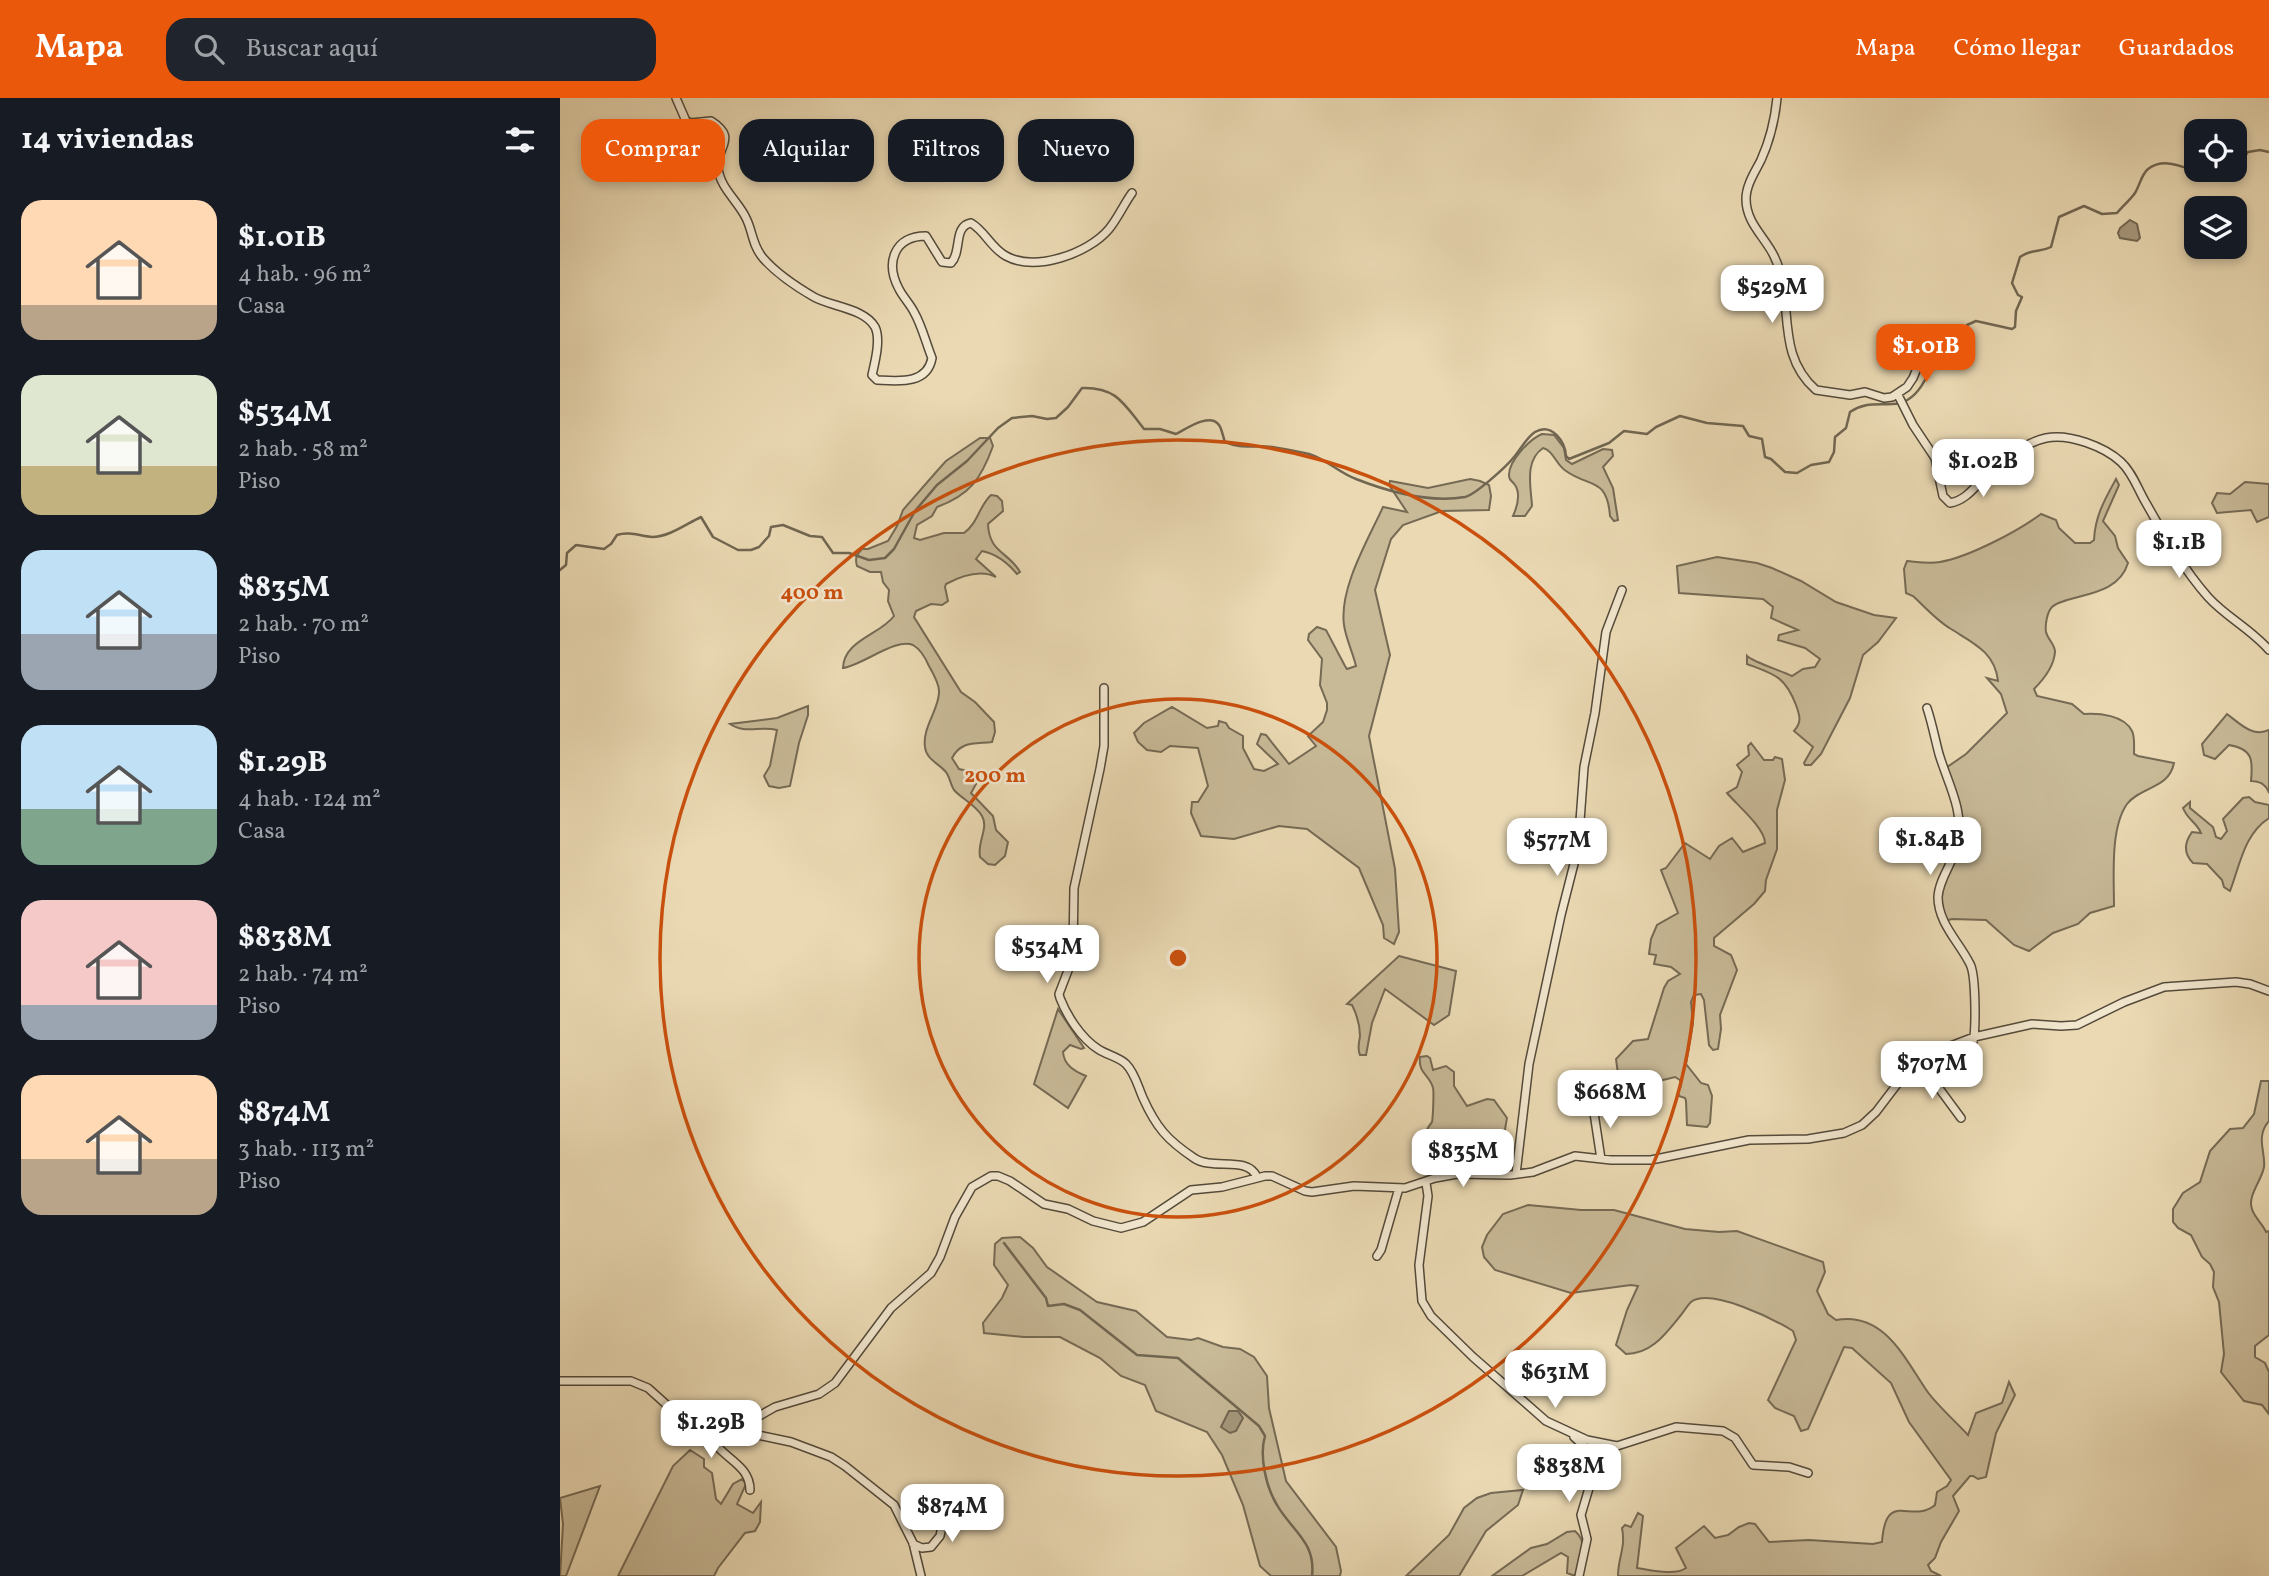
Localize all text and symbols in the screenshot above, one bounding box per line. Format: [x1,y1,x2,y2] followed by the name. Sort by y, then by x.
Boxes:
[166,18,656,81] search box
[35,26,124,72] text: Mapa
[190,30,228,68] icon: search
[246,31,378,67] text: Buscar aquí
[1856,32,1916,66] text: Mapa
[1954,32,2081,66] text: Cómo llegar
[2119,32,2234,66] text: Guardados
[21,119,194,161] text: 14 viviendas
[581,119,725,182] chip: Comprar
[739,119,874,182] chip: Alquilar
[888,119,1004,182] chip: Filtros
[1018,119,1134,182] chip: Nuevo
[2184,119,2247,259] map controls
[2184,119,2247,182] button: locate
[501,121,539,159] icon: filters
[2184,196,2247,259] button: layers
[238,217,326,259] text: $1.01B
[77,228,161,312] icon: home
[238,259,371,291] text: 4 hab. · 96 m²
[1723,266,1821,325] pin: $529M
[1737,272,1807,304] text: $529M
[238,291,286,323] text: Casa
[1869,324,1983,384] pin: $1.01B
[1892,331,1960,363] text: $1.01B
[238,392,332,434] text: $534M
[77,403,161,487] icon: home
[238,434,368,466] text: 2 hab. · 58 m²
[1926,440,2040,499] pin: $1.02B
[1948,446,2018,478] text: $1.02B
[238,466,280,498] text: Piso
[2130,520,2228,580] pin: $1.1B
[2152,527,2206,559] text: $1.1B
[238,567,330,609] text: $835M
[77,578,161,662] icon: home
[781,579,843,608] text: 400 m
[238,609,369,641] text: 2 hab. · 70 m²
[238,641,280,673] text: Piso
[238,742,327,784] text: $1.29B
[77,753,161,837] icon: home
[964,762,1026,791] text: 200 m
[238,784,381,816] text: 4 hab. · 124 m²
[238,816,286,848] text: Casa
[1508,818,1606,878] pin: $577M
[1873,818,1987,877] pin: $1.84B
[1895,824,1965,856] text: $1.84B
[1523,825,1591,857] text: $577M
[238,917,332,959] text: $838M
[998,926,1096,985] pin: $534M
[77,928,161,1012] icon: home
[1011,932,1083,964] text: $534M
[1166,946,1190,970] centre of rings
[238,959,368,991] text: 2 hab. · 74 m²
[238,991,280,1023] text: Piso
[1883,1042,1981,1101] pin: $707M
[1897,1048,1967,1080] text: $707M
[1561,1070,1659,1130] pin: $668M
[1574,1077,1646,1109] text: $668M
[238,1092,330,1134] text: $874M
[77,1103,161,1187] icon: home
[1414,1130,1512,1189] pin: $835M
[238,1134,374,1166] text: 3 hab. · 113 m²
[1428,1136,1498,1168] text: $835M
[238,1166,280,1198] text: Piso
[1506,1350,1604,1410] pin: $631M
[1521,1357,1589,1389] text: $631M
[654,1400,768,1460] pin: $1.29B
[677,1407,745,1439] text: $1.29B
[1520,1444,1618,1504] pin: $838M
[1533,1451,1605,1483] text: $838M
[903,1484,1001,1544] pin: $874M
[917,1491,987,1523] text: $874M

